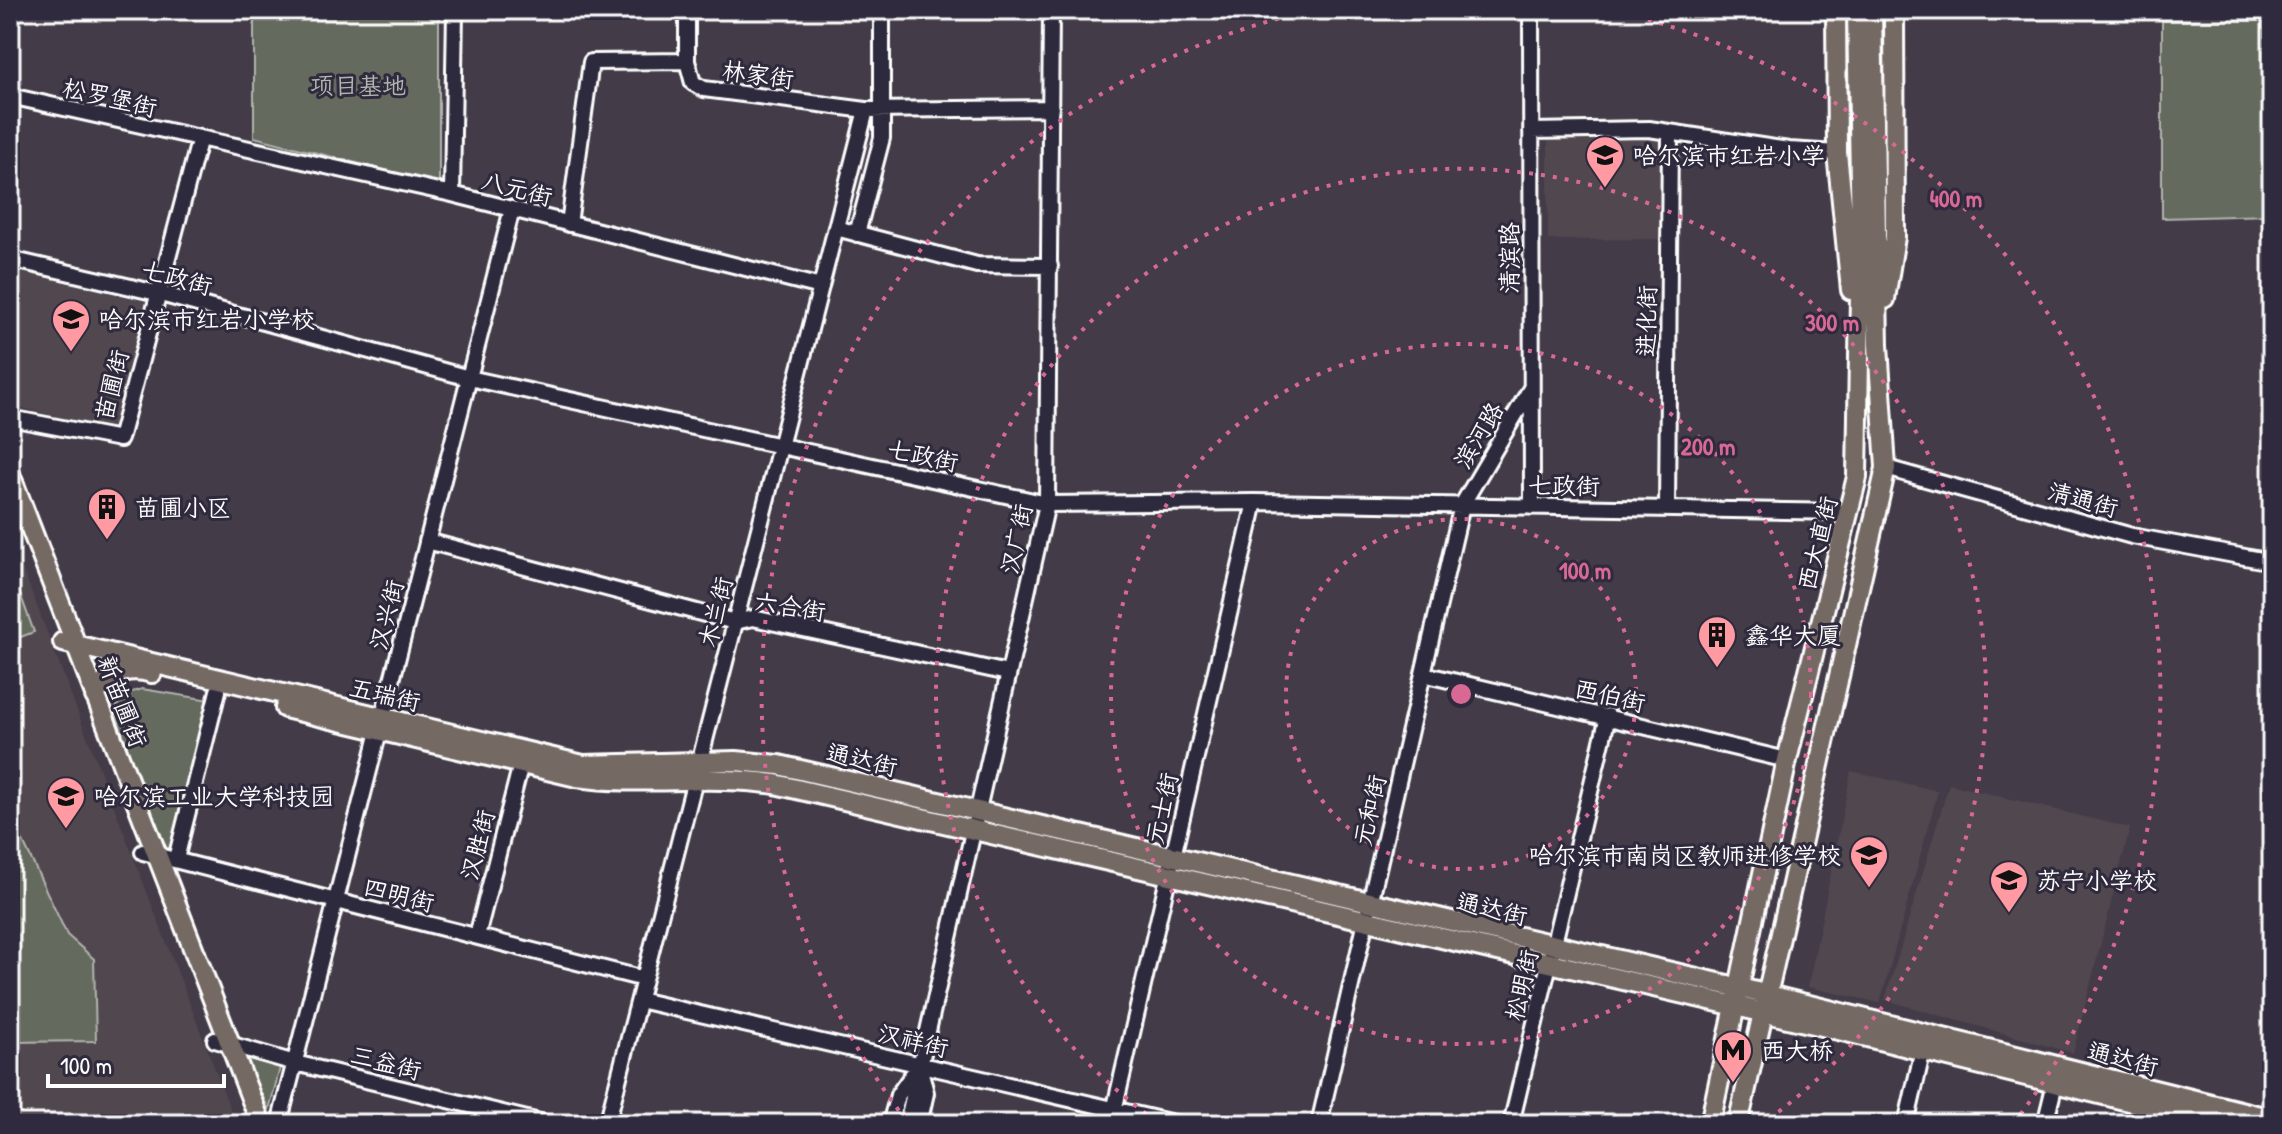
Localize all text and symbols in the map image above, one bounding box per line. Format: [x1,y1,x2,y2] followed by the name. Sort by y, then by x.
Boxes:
[720,53,796,95] street label: 林家街
[310,69,406,101] park label: 项目基地
[60,71,160,123] street label: 松罗堡街
[1584,134,1626,189] school or university icon: 哈尔滨市红岩小学
[1633,139,1825,171] place label: 哈尔滨市红岩小学
[478,164,556,212] street label: 八元街
[1930,182,1982,214] text: 400 m
[1493,222,1525,294] street label: 清滨路
[138,252,216,302] street label: 七政街
[1629,285,1663,357] street label: 进化街
[50,298,92,353] school or university icon: 哈尔滨市红岩小学校
[99,303,315,335] place label: 哈尔滨市红岩小学校
[1805,306,1859,338] text: 300 m
[87,346,135,424] street label: 苗圃街
[1446,396,1510,474] street label: 滨河路
[1681,430,1735,462] text: 200 m
[884,432,962,478] street label: 七政街
[1528,468,1600,502] street label: 七政街
[2044,474,2122,524] street label: 清通街
[86,486,128,541] building icon: 苗圃小区
[135,491,231,523] place label: 苗圃小区
[1790,493,1844,593] street label: 西大直街
[993,500,1039,578] street label: 汉广街
[1559,554,1611,586] text: 100 m
[691,573,739,651] street label: 木兰街
[362,576,410,654] street label: 汉兴街
[752,585,828,627] street label: 六合街
[1696,614,1738,669] building icon: 鑫华大厦
[1745,619,1841,651] place label: 鑫华大厦
[91,650,155,752] street label: 新苗圃街
[346,670,424,718] street label: 五瑞街
[1571,671,1649,719] street label: 西伯街
[1447,680,1475,708] centre of rings
[823,735,901,783] street label: 通达街
[1137,769,1185,847] street label: 元士街
[1345,771,1393,849] street label: 元和街
[45,775,87,830] school or university icon: 哈尔滨工业大学科技园
[94,780,334,812] place label: 哈尔滨工业大学科技园
[453,806,501,884] street label: 汉胜街
[1848,834,1890,889] school or university icon: 哈尔滨市南岗区教师进修学校
[1529,839,1841,871] place label: 哈尔滨市南岗区教师进修学校
[1988,859,2030,914] school or university icon: 苏宁小学校
[2037,864,2157,896] place label: 苏宁小学校
[360,870,438,918] street label: 四明街
[1453,884,1531,932] street label: 通达街
[1497,946,1545,1024] street label: 松明街
[874,1016,952,1064] street label: 汉祥街
[1712,1029,1754,1084] metro station icon: 西大桥
[1761,1034,1833,1066] place label: 西大桥
[2084,1034,2162,1082] street label: 通达街
[48,1038,224,1088] scale bar
[347,1038,425,1086] street label: 三益街
[60,1049,112,1081] text: 100 m

